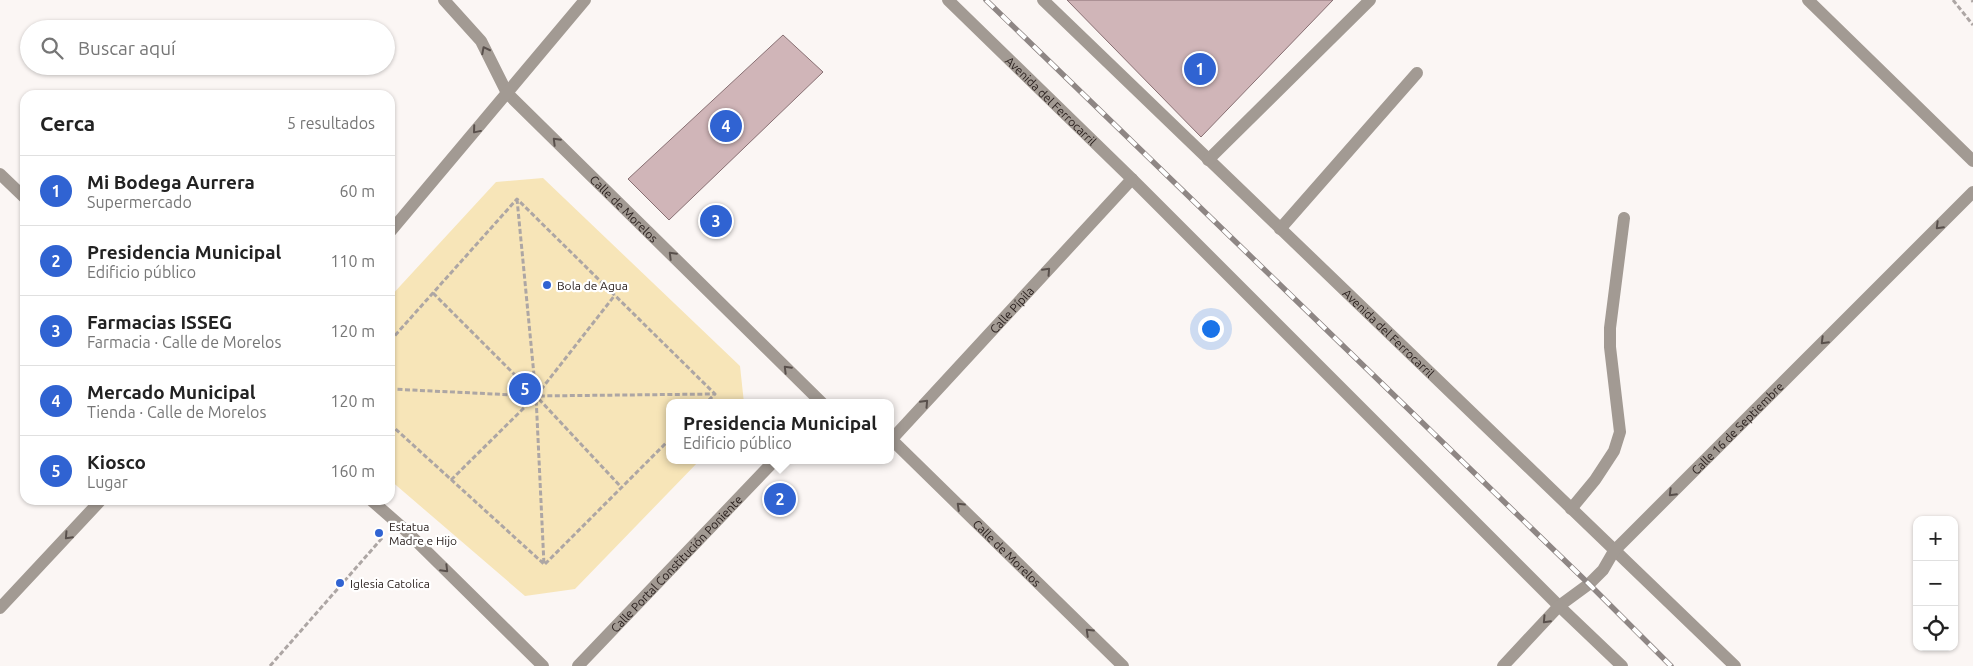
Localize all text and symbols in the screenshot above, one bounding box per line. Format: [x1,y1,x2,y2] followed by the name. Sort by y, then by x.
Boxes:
[20,20,395,75] search box
[38,34,66,62] icon: search
[78,37,176,59] text: Buscar aquí
[481,46,491,55] one-way arrow
[1184,50,1216,88] pin: 1
[1003,53,1099,147] street label: Avenida del Ferrocarril
[710,107,742,145] pin: 4
[40,111,95,135] text: Cerca
[287,114,375,132] text: 5 resultados
[473,125,482,134] one-way arrow
[552,138,561,147] one-way arrow
[87,171,255,193] text: Mi Bodega Aurrera
[588,172,661,245] street label: Calle de Morelos
[51,182,61,200] text: 1
[339,182,375,200] text: 60 m
[87,193,192,211] text: Supermercado
[700,202,732,240] pin: 3
[1935,221,1944,230] one-way arrow
[87,241,281,263] text: Presidencia Municipal
[668,251,677,260] one-way arrow
[51,252,61,270] text: 2
[330,252,375,270] text: 110 m
[87,263,196,281] text: Edificio público
[1041,268,1050,277] one-way arrow
[541,279,553,291] marker: Bola de Agua
[557,279,628,292] place label: Bola de Agua
[987,284,1036,336] street label: Calle Pípila
[1341,286,1437,380] street label: Avenida del Ferrocarril
[87,311,232,333] text: Farmacias ISSEG
[1198,316,1224,342] your location
[51,322,61,340] text: 3
[330,322,375,340] text: 120 m
[87,333,281,351] text: Farmacia · Calle de Morelos
[1820,335,1829,344] one-way arrow
[784,365,793,374] one-way arrow
[509,370,541,408] pin: 5
[1688,379,1786,477] street label: Calle 16 de Septiembre
[87,381,256,403] text: Mercado Municipal
[51,392,61,410] text: 4
[330,392,375,410] text: 120 m
[666,399,894,464] popup
[919,400,928,409] one-way arrow
[87,403,266,421] text: Tienda · Calle de Morelos
[683,412,877,434] text: Presidencia Municipal
[683,434,792,452] text: Edificio público
[87,451,146,473] text: Kiosco
[51,462,61,480] text: 5
[330,462,375,480] text: 160 m
[87,473,128,491] text: Lugar
[764,480,796,518] pin: 2
[1668,487,1677,496] one-way arrow
[608,492,744,634] street label: Calle Portal Constitución Poniente
[957,503,966,512] one-way arrow
[1913,516,1958,651] map controls
[1913,516,1958,561] button: +
[971,517,1044,589] street label: Calle de Morelos
[389,520,457,547] place label: Estatua Madre e Hijo
[373,527,385,539] marker: Estatua Madre e Hijo
[65,530,74,539] one-way arrow
[1913,561,1958,606] button: −
[439,563,448,572] one-way arrow
[334,577,346,589] marker: Iglesia Catolica
[350,577,430,590] place label: Iglesia Catolica
[1913,606,1958,651] button: locate
[1543,615,1552,624] one-way arrow
[1085,629,1094,638] one-way arrow

